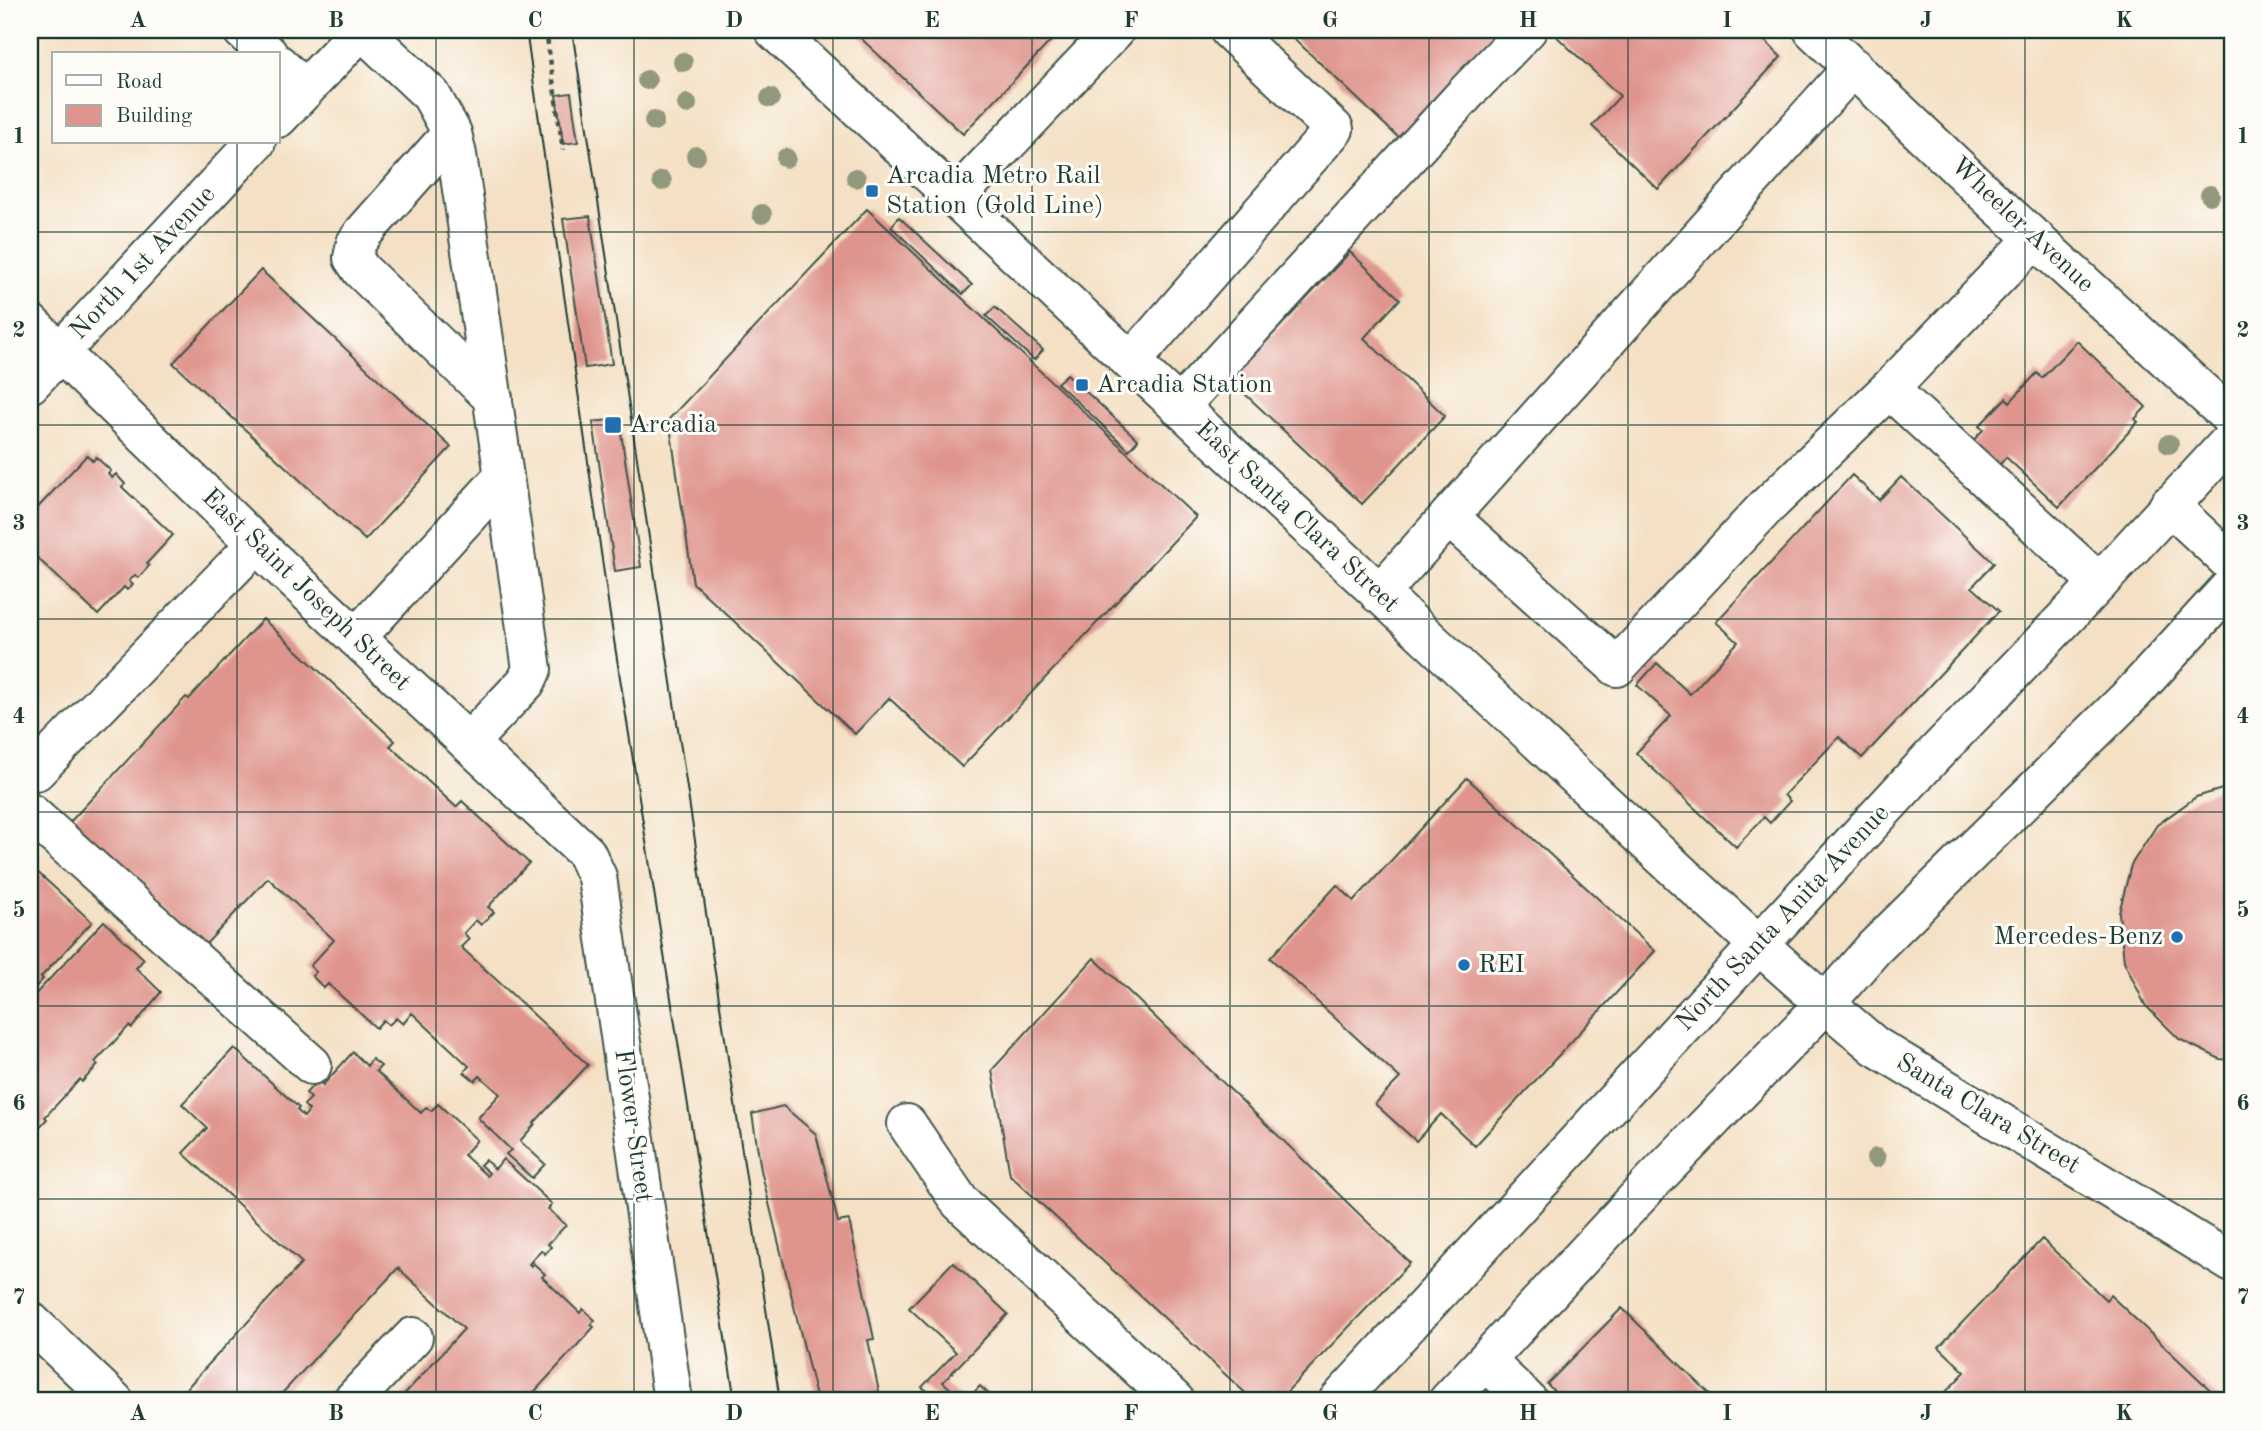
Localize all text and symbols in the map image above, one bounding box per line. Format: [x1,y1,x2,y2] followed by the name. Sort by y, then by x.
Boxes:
[129,9,147,32] text: A
[328,9,344,32] text: B
[527,9,543,32] text: C
[725,9,743,32] text: D
[924,9,940,32] text: E
[1123,9,1139,32] text: F
[1322,9,1338,32] text: G
[1519,9,1537,32] text: H
[1722,9,1732,32] text: I
[1920,9,1932,32] text: J
[2115,9,2133,32] text: K
[52,52,280,144] legend
[116,72,163,93] text: Road
[116,106,193,127] text: Building
[12,125,26,148] text: 1
[2236,125,2250,148] text: 1
[1945,152,2099,298] street label: Wheeler Avenue
[886,163,1104,219] place label: Arcadia Metro Rail Station (Gold Line)
[65,181,221,345] street label: North 1st Avenue
[864,183,880,199] marker: Arcadia Metro Rail Station (Gold Line)
[12,319,26,342] text: 2
[2236,319,2250,342] text: 2
[1096,372,1273,398] place label: Arcadia Station
[1074,377,1090,393] marker: Arcadia Station
[629,412,717,438] place label: Arcadia
[603,415,623,435] marker: Arcadia
[1190,416,1404,618] street label: East Santa Clara Street
[197,484,415,696] street label: East Saint Joseph Street
[12,512,26,535] text: 3
[2236,512,2250,535] text: 3
[12,705,26,728] text: 4
[2236,705,2250,728] text: 4
[1672,800,1894,1036] street label: North Santa Anita Avenue
[12,899,26,922] text: 5
[2236,899,2250,922] text: 5
[1993,924,2163,950] place label: Mercedes-Benz
[2169,929,2185,945] marker: Mercedes-Benz
[1478,952,1525,978] place label: REI
[1456,957,1472,973] marker: REI
[609,1048,657,1204] street label: Flower Street
[1892,1049,2084,1179] street label: Santa Clara Street
[12,1092,26,1115] text: 6
[2236,1092,2250,1115] text: 6
[12,1286,26,1309] text: 7
[2236,1286,2250,1309] text: 7
[129,1402,147,1425] text: A
[328,1402,344,1425] text: B
[527,1402,543,1425] text: C
[725,1402,743,1425] text: D
[924,1402,940,1425] text: E
[1123,1402,1139,1425] text: F
[1322,1402,1338,1425] text: G
[1519,1402,1537,1425] text: H
[1722,1402,1732,1425] text: I
[1920,1402,1932,1425] text: J
[2115,1402,2133,1425] text: K

